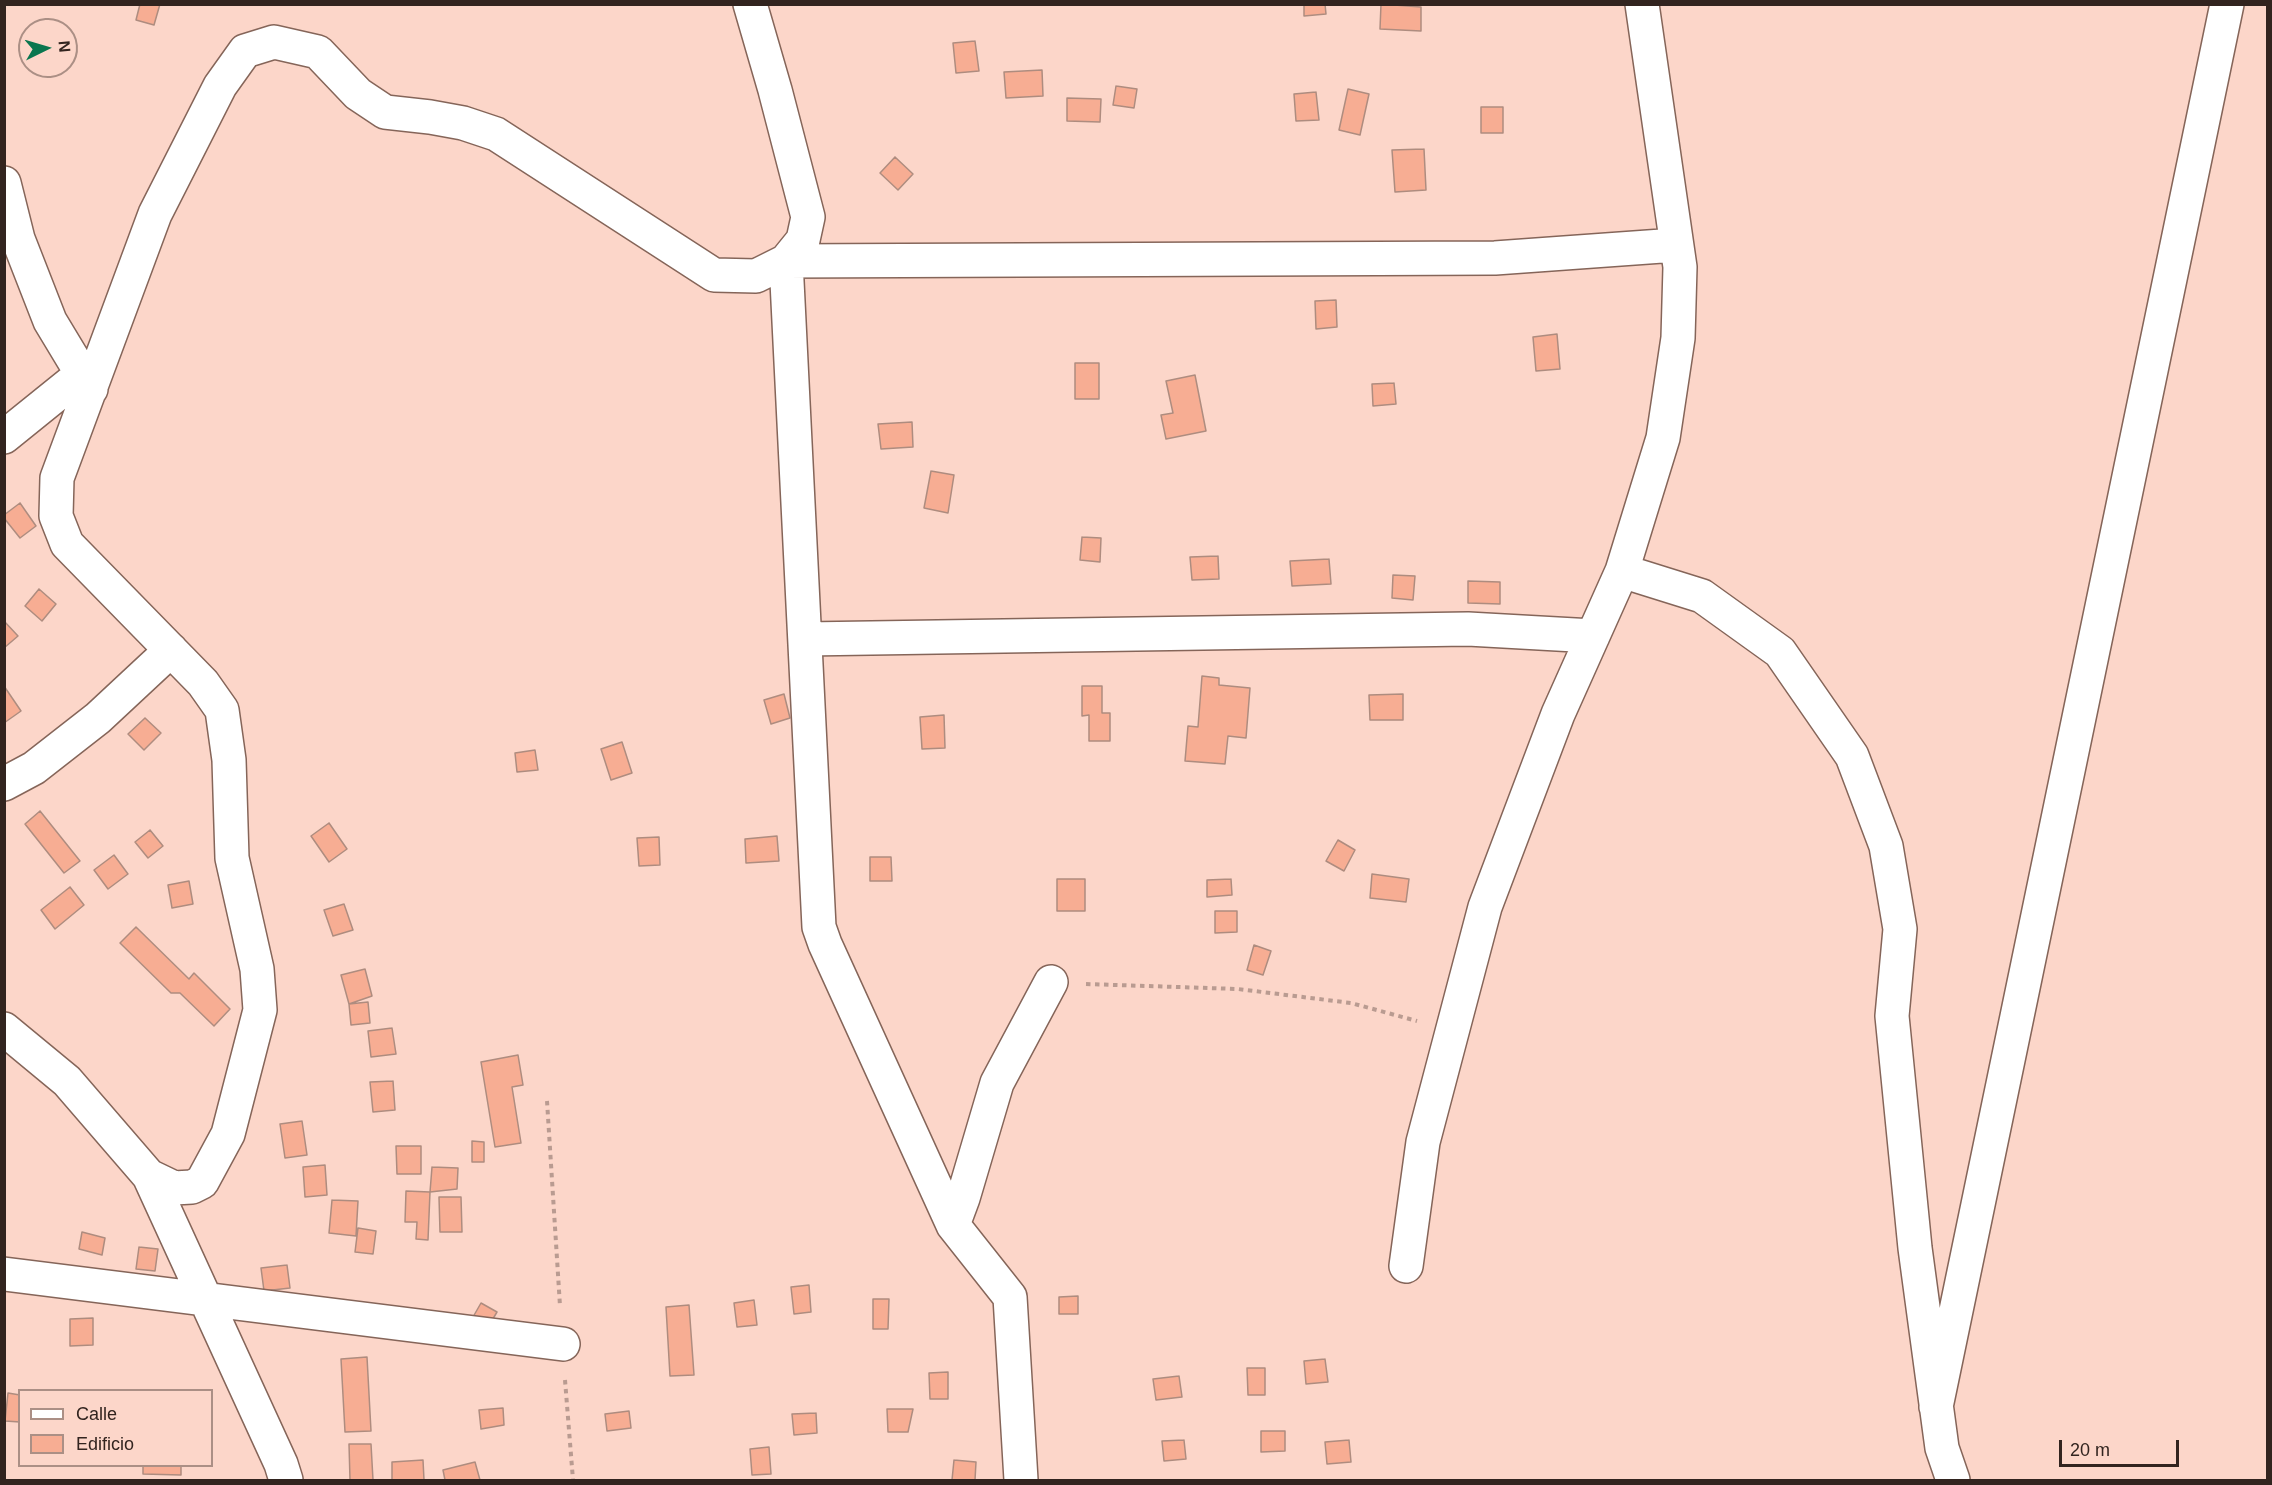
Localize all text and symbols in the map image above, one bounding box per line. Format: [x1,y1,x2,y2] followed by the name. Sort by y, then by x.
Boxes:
[18,18,78,78] north arrow
[55,40,73,53] text: N
[18,1389,213,1467] legend
[76,1404,117,1424] text: Calle
[2062,1428,2182,1466] scale bar
[76,1434,134,1454] text: Edificio
[2070,1440,2110,1460] text: 20 m

